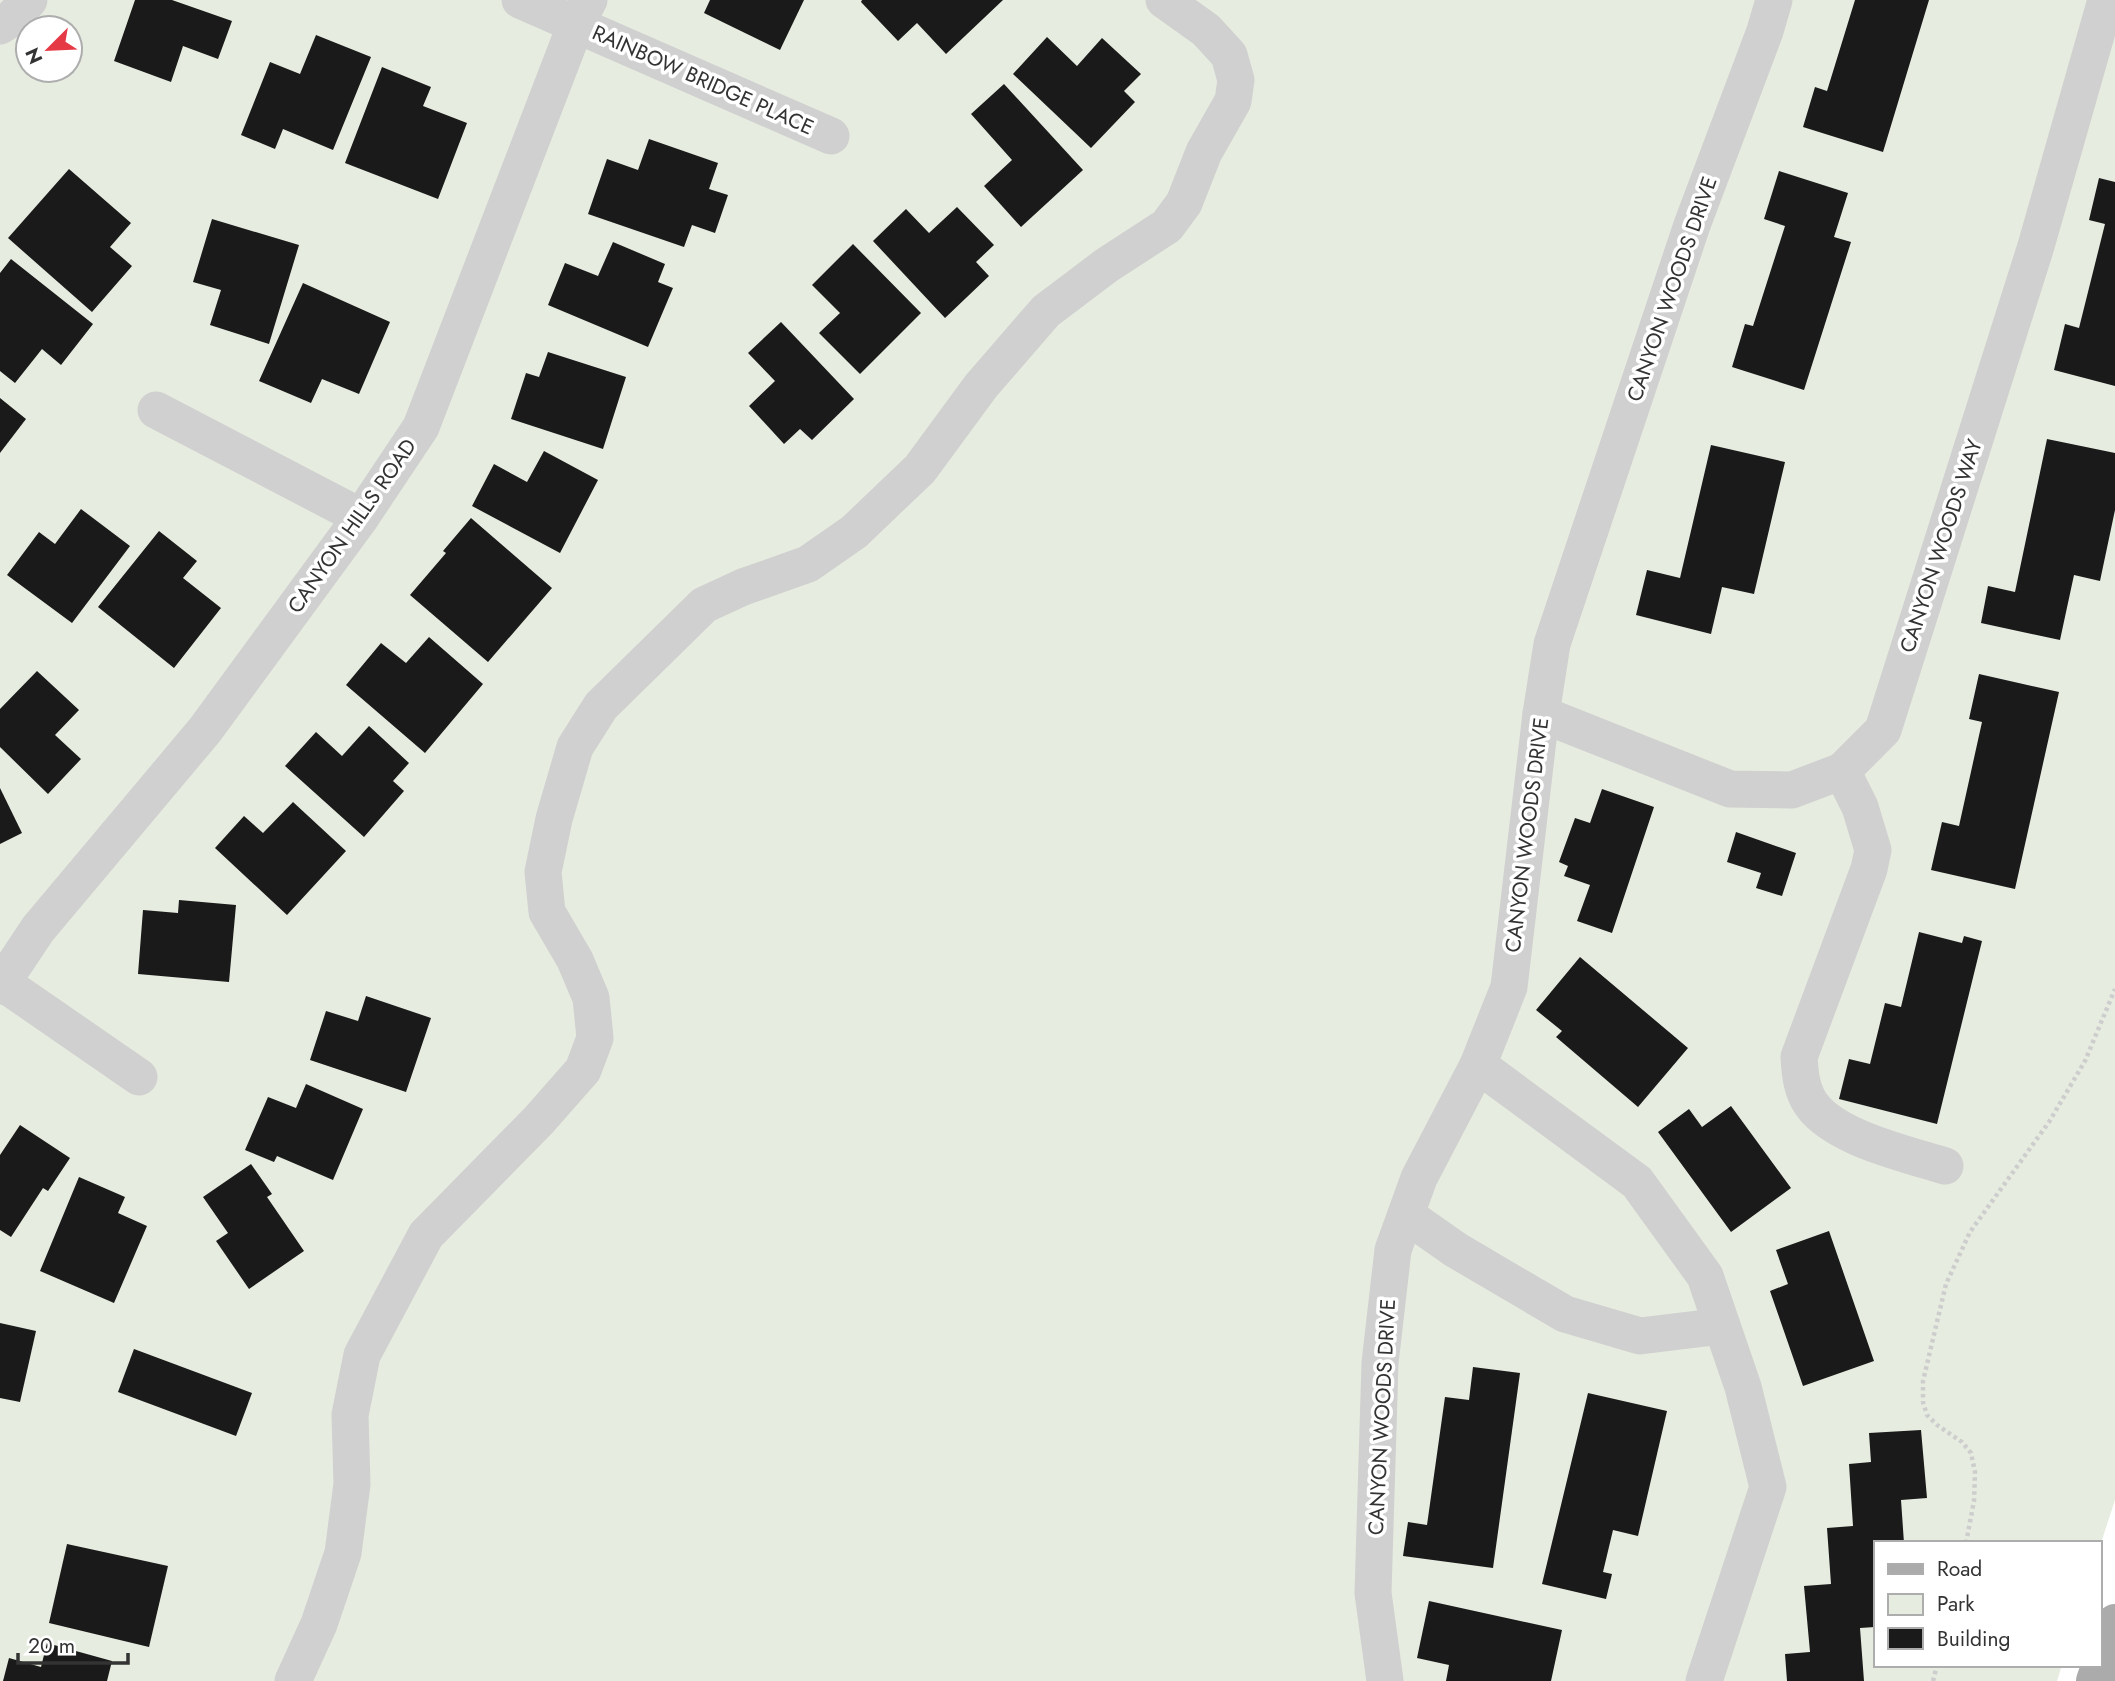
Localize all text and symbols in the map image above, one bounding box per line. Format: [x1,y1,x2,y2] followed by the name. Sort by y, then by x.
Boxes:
[14,14,84,84] north arrow
[587,18,819,142] street label: RAINBOW BRIDGE PLACE
[19,43,49,68] text: N
[1619,172,1725,406] street label: CANYON WOODS DRIVE
[280,433,424,619] street label: CANYON HILLS ROAD
[1892,435,1990,657] street label: CANYON WOODS WAY
[1498,716,1556,954] street label: CANYON WOODS DRIVE
[1361,1298,1403,1536] street label: CANYON WOODS DRIVE
[1874,1541,2101,1667] legend
[1937,1554,1982,1584] text: Road
[1937,1589,1975,1619] text: Park
[18,1622,128,1666] scale bar
[1937,1624,2010,1654] text: Building
[28,1631,75,1661] text: 20 m

